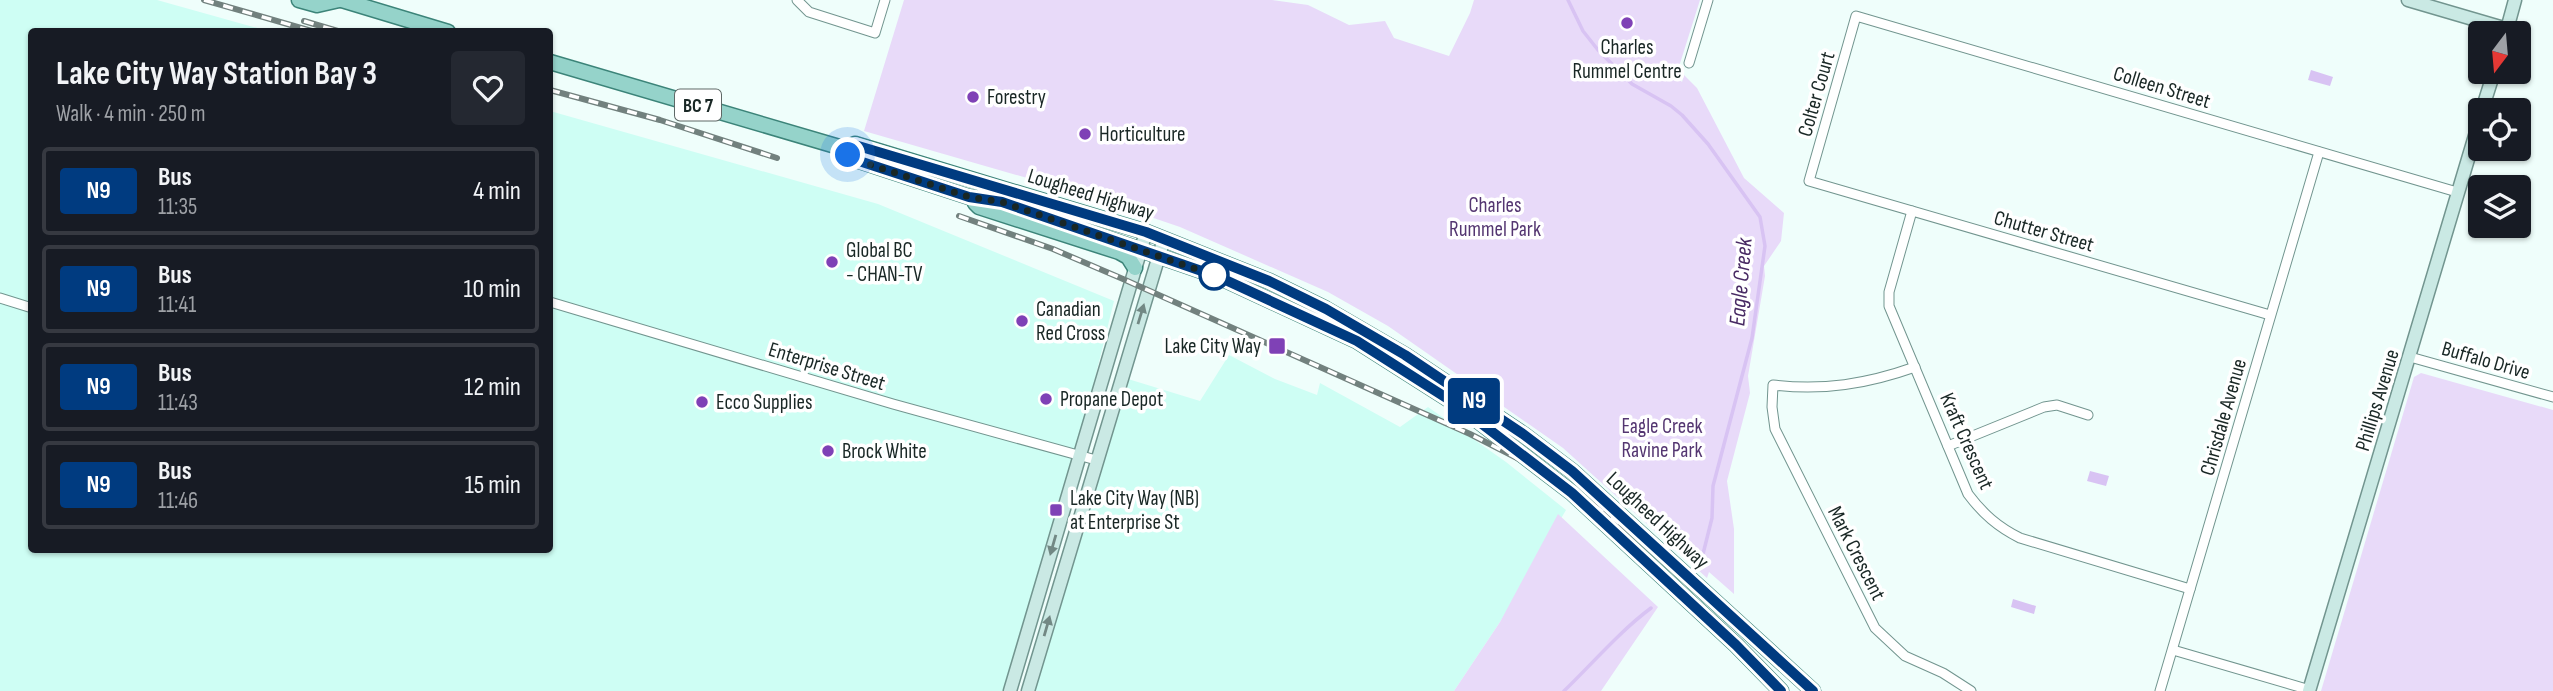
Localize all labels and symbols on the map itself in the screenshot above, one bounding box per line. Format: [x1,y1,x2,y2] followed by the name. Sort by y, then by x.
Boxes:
[1619,15,1635,31] marker: Charles Rummel Centre
[2468,21,2530,84] north arrow
[1572,35,1682,84] place label: Charles Rummel Centre
[1792,49,1840,139] street label: Colter Court
[2110,61,2213,114] street label: Colleen Street
[987,85,1046,110] place label: Forestry
[965,89,981,105] marker: Forestry
[675,90,721,120] road number: BC 7
[1099,122,1185,147] place label: Horticulture
[1077,126,1093,142] marker: Horticulture
[830,137,865,172] your location
[1025,163,1157,226] street label: Lougheed Highway
[1449,193,1541,242] park label: Charles Rummel Park
[1991,205,2097,258] street label: Chutter Street
[1723,236,1759,327] water label: Eagle Creek
[846,238,923,287] place label: Global BC - CHAN-TV
[824,254,840,270] marker: Global BC - CHAN-TV
[1199,260,1229,290] unlabelled marker
[1036,297,1105,346] place label: Canadian Red Cross
[1136,303,1147,324] one-way arrow
[1014,313,1030,329] marker: Canadian Red Cross
[1165,334,1261,359] place label: Lake City Way
[1267,336,1287,356] marker: Lake City Way
[2439,336,2533,385] street label: Buffalo Drive
[765,337,888,396] street label: Enterprise Street
[2350,346,2405,454] street label: Phillips Avenue
[2195,356,2252,479] street label: Chrisdale Avenue
[1442,378,1506,424] line badge: N9
[1060,387,1163,412] place label: Propane Depot
[1934,389,1999,493] street label: Kraft Crescent
[716,390,813,415] place label: Ecco Supplies
[1038,391,1054,407] marker: Propane Depot
[694,394,710,410] marker: Ecco Supplies
[1621,414,1703,463] park label: Eagle Creek Ravine Park
[842,439,927,464] place label: Brock White
[820,443,836,459] marker: Brock White
[1601,467,1714,574] street label: Lougheed Highway
[1070,486,1199,535] place label: Lake City Way (NB) at Enterprise St
[1048,502,1064,518] marker: Lake City Way (NB) at Enterprise St
[1822,502,1891,604] street label: Mark Crescent
[1047,535,1057,556] one-way arrow
[1043,615,1053,636] one-way arrow

